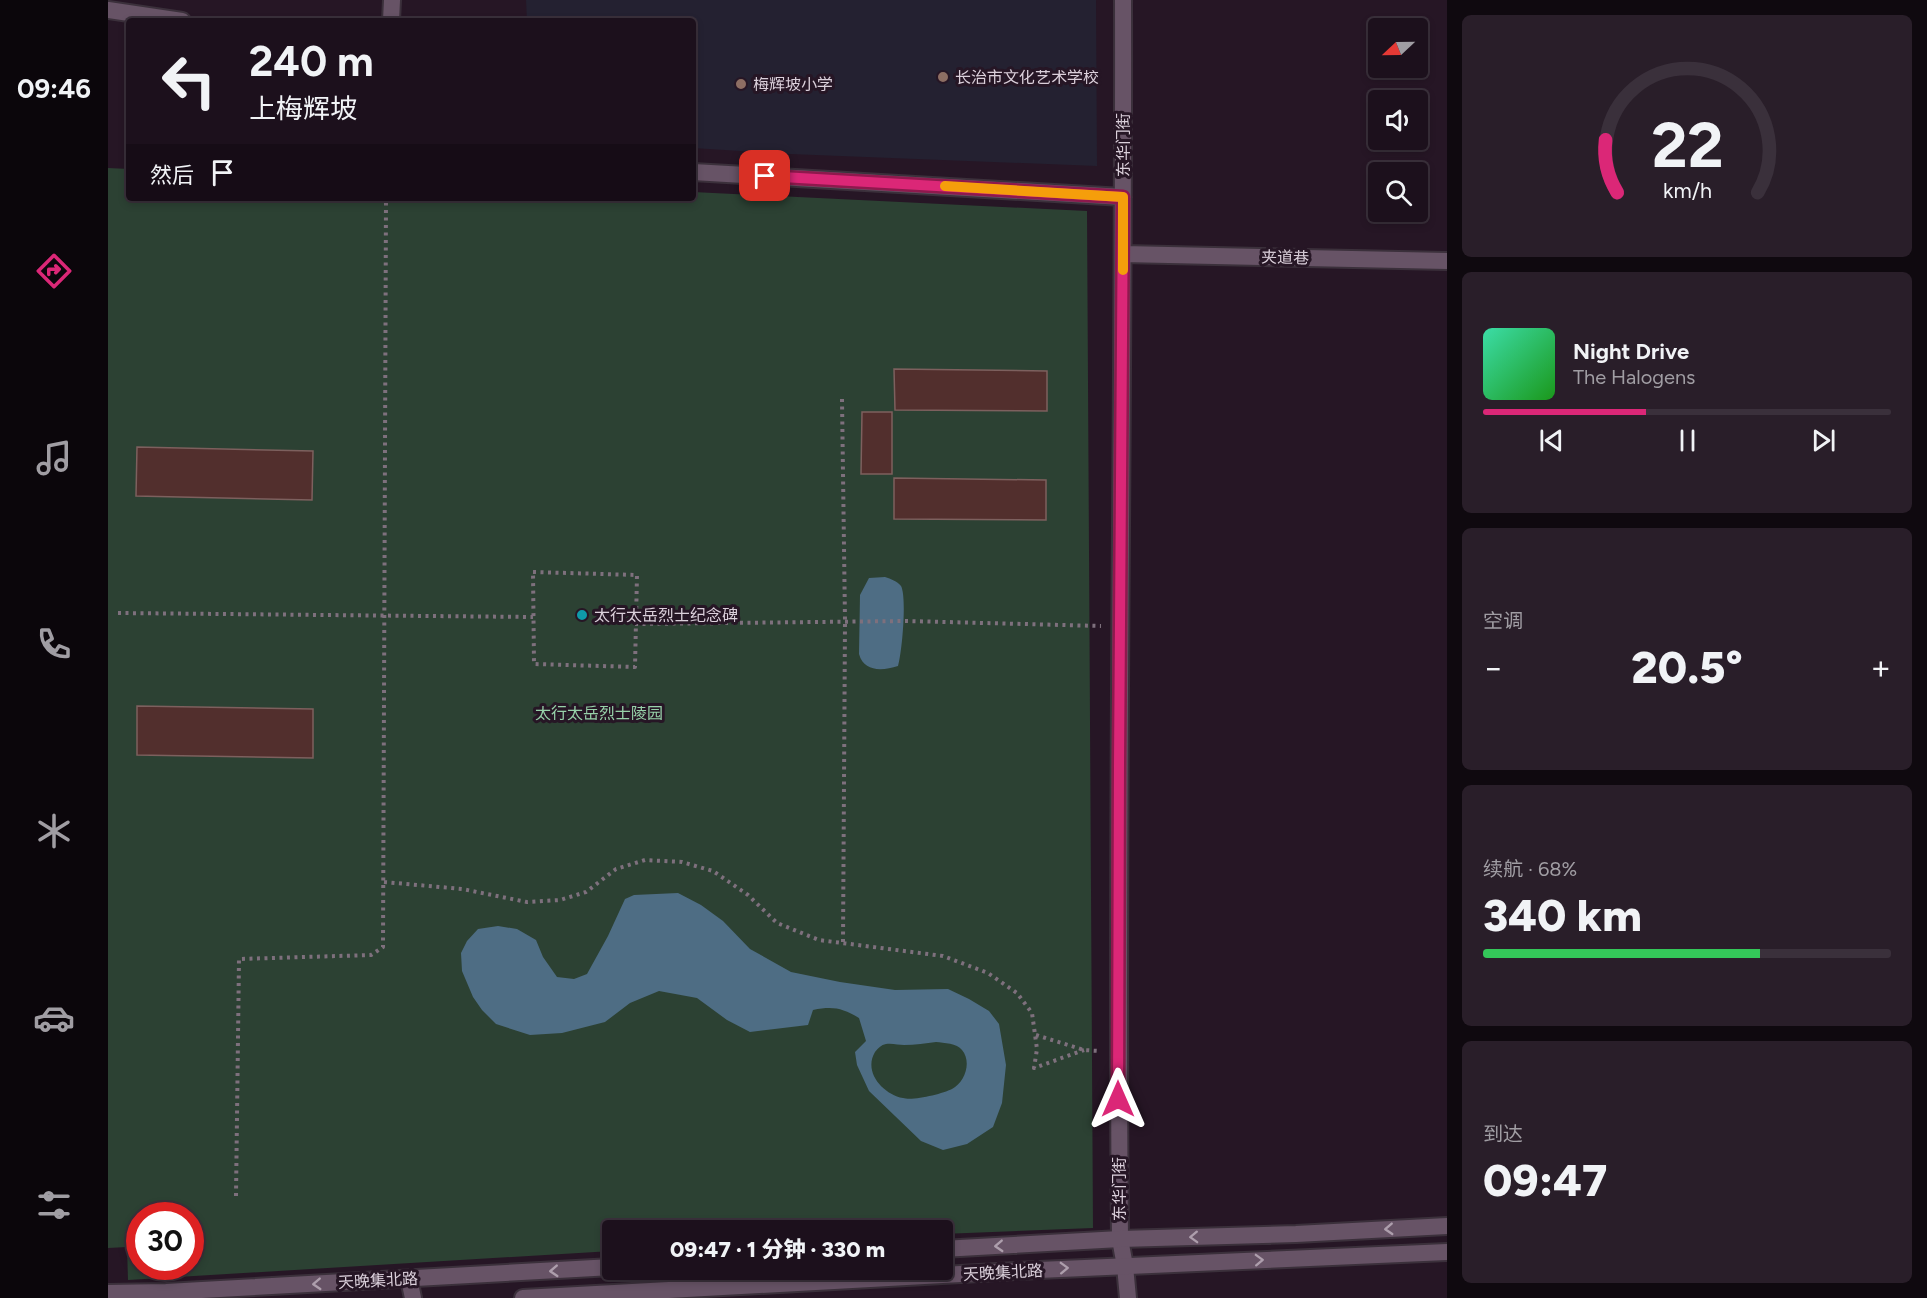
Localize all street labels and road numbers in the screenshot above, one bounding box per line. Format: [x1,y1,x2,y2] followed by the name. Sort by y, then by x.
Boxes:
[1114,113,1133,177] street label: 东华门街
[1261,248,1309,267] street label: 夹道巷
[1110,1157,1129,1221] street label: 东华门街
[963,1261,1043,1284] street label: 天晚集北路
[338,1269,418,1292] street label: 天晚集北路

